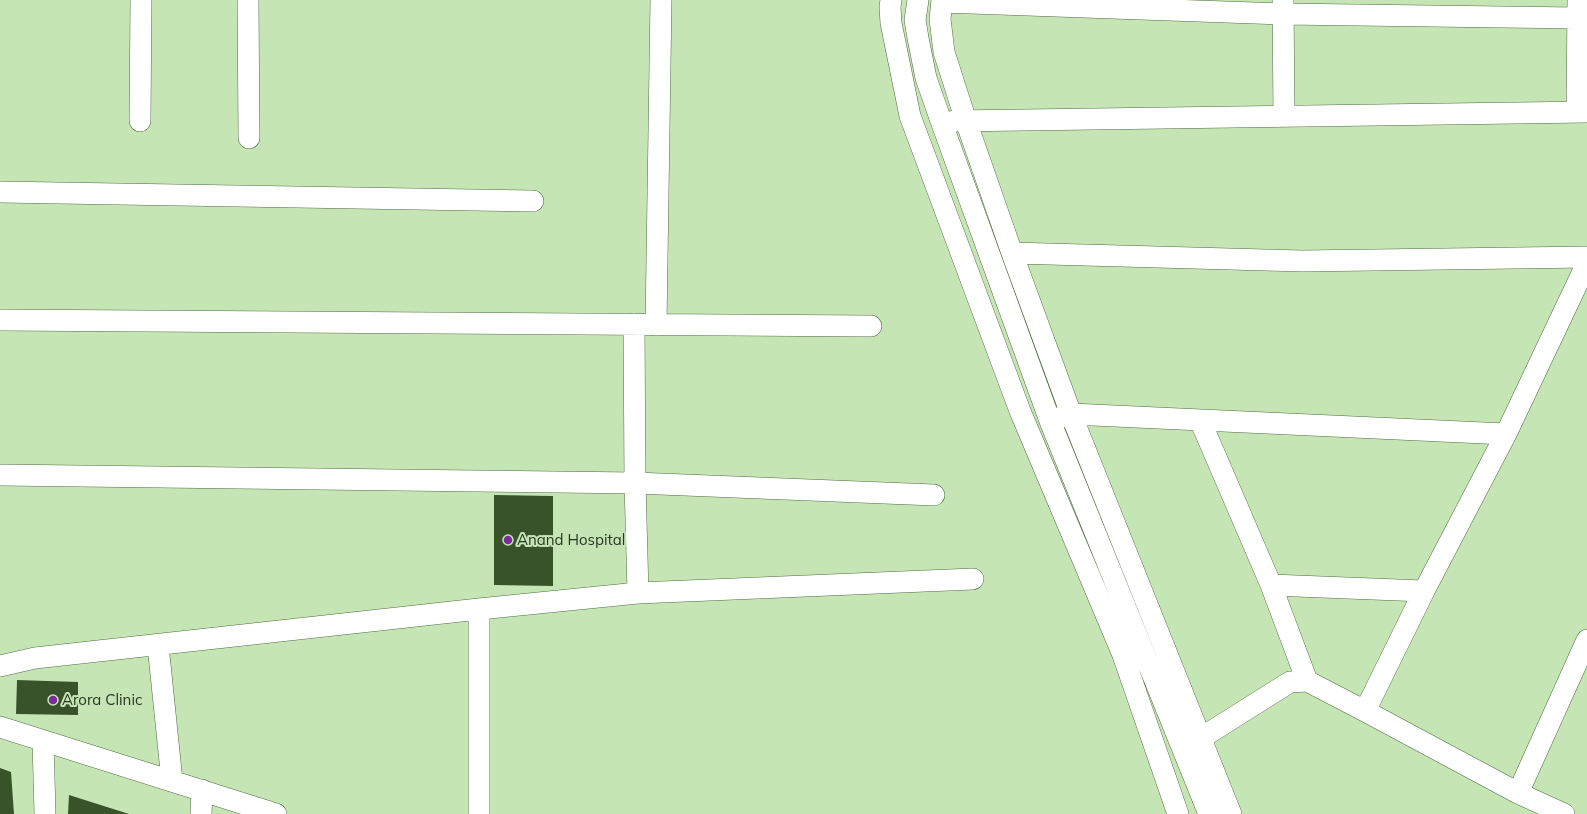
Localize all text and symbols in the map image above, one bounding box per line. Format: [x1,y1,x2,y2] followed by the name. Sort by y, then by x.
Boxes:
[517,531,625,549] place label: Anand Hospital
[502,534,514,546] marker: Anand Hospital
[62,691,142,709] place label: Arora Clinic
[47,694,59,706] marker: Arora Clinic

